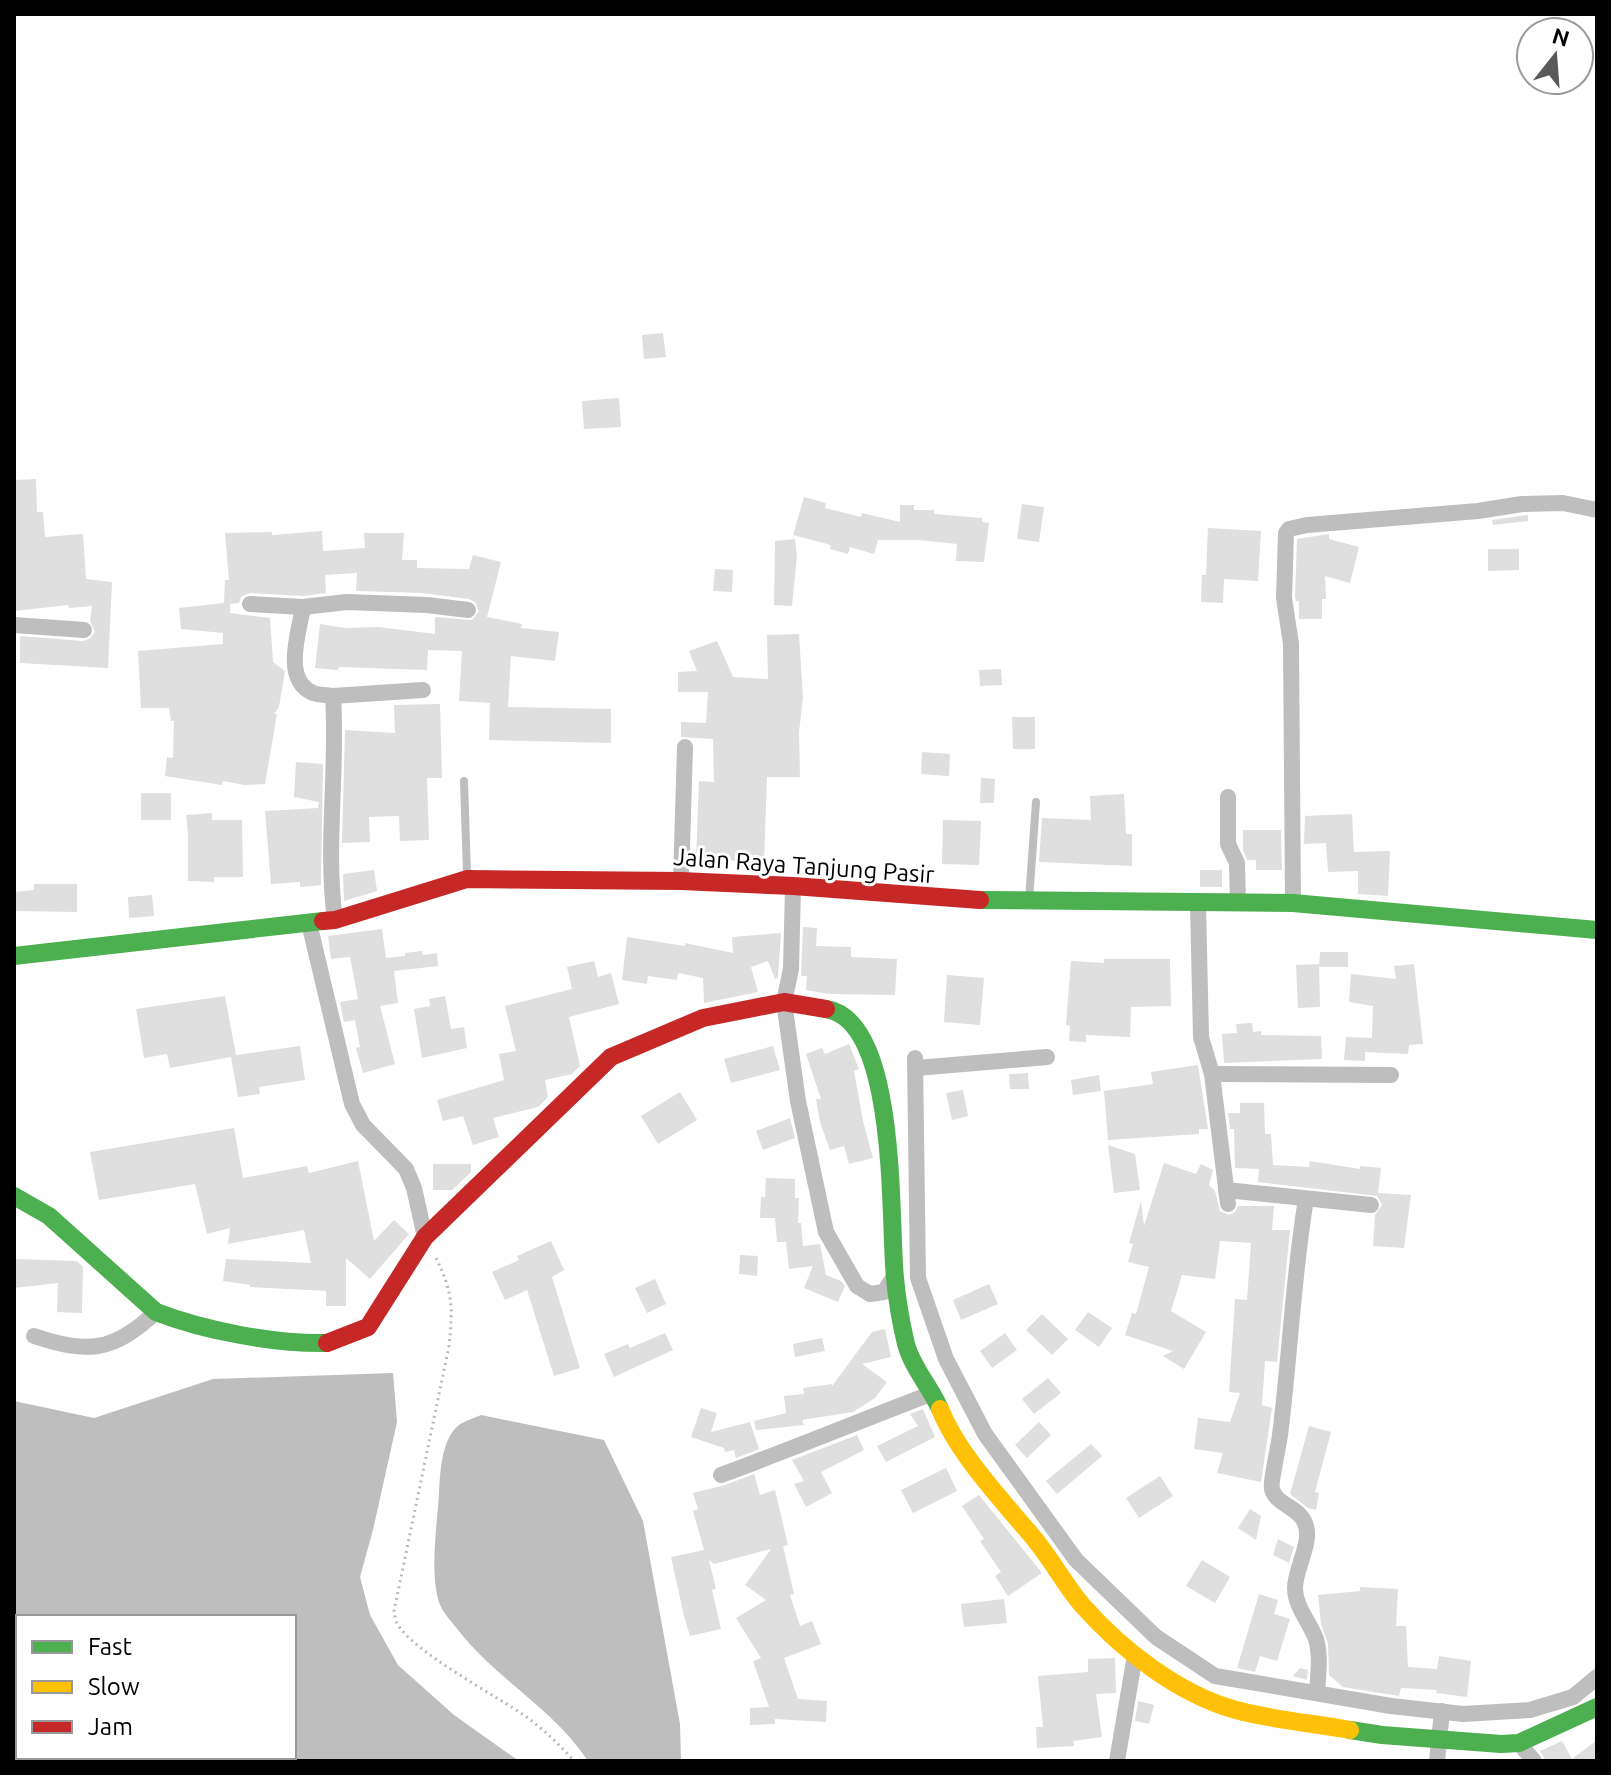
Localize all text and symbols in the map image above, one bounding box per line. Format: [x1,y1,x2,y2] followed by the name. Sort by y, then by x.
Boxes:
[1515,16,1595,96] north arrow
[1549,22,1573,51] text: N
[673,843,935,888] street label: Jalan Raya Tanjung Pasir
[16,1615,296,1759] legend
[88,1633,132,1660] text: Fast
[88,1673,140,1700] text: Slow
[88,1713,133,1740] text: Jam

